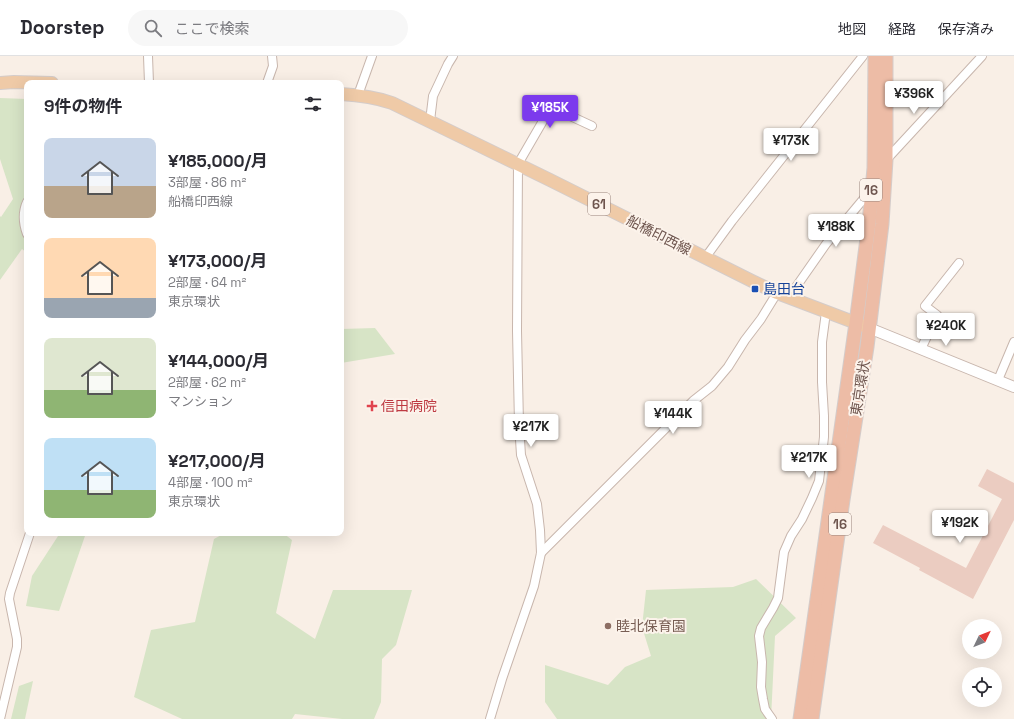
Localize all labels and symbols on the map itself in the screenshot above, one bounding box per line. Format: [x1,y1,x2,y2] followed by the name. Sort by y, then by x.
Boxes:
[886,81,942,115] pin: ¥396K
[522,95,578,129] pin: ¥185K
[763,128,819,162] pin: ¥173K
[860,179,882,201] road number: 16
[588,193,610,215] road number: 61
[624,211,694,259] street label: 船橋印西線
[808,214,864,248] pin: ¥188K
[763,280,805,298] place label: 島田台
[750,284,760,294] marker: 島田台
[918,313,974,347] pin: ¥240K
[847,359,873,417] street label: 東京環状
[381,397,437,415] place label: 信田病院
[366,400,378,412] marker: 信田病院
[645,401,701,435] pin: ¥144K
[503,414,559,448] pin: ¥217K
[781,445,837,479] pin: ¥217K
[932,510,988,544] pin: ¥192K
[829,513,851,535] road number: 16
[616,617,686,635] place label: 睦北保育園
[962,619,1002,659] north arrow
[603,621,613,631] marker: 睦北保育園

